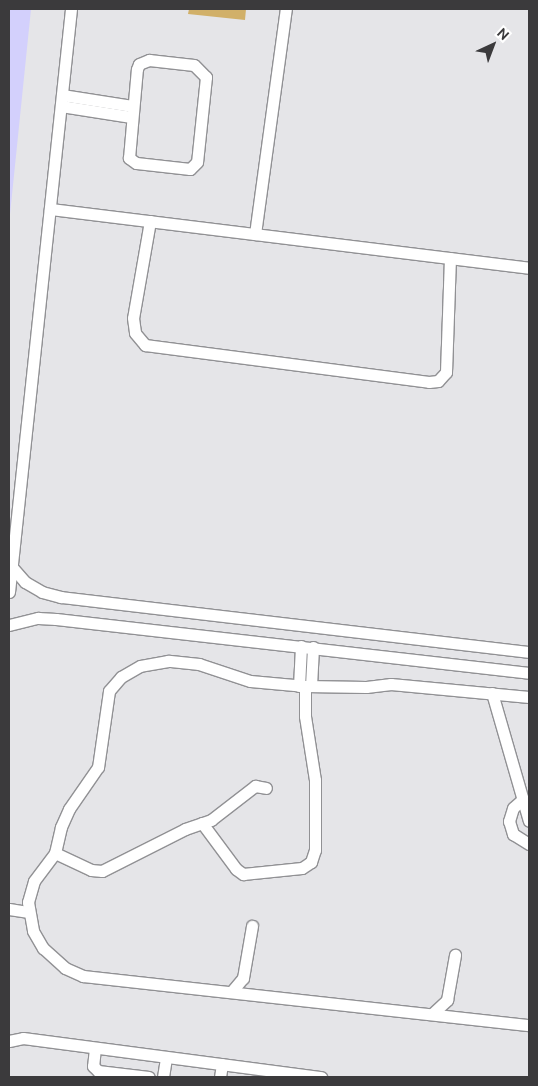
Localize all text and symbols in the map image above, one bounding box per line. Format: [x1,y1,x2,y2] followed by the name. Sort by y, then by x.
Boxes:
[468,20,518,70] north arrow
[494,25,513,43] text: N

